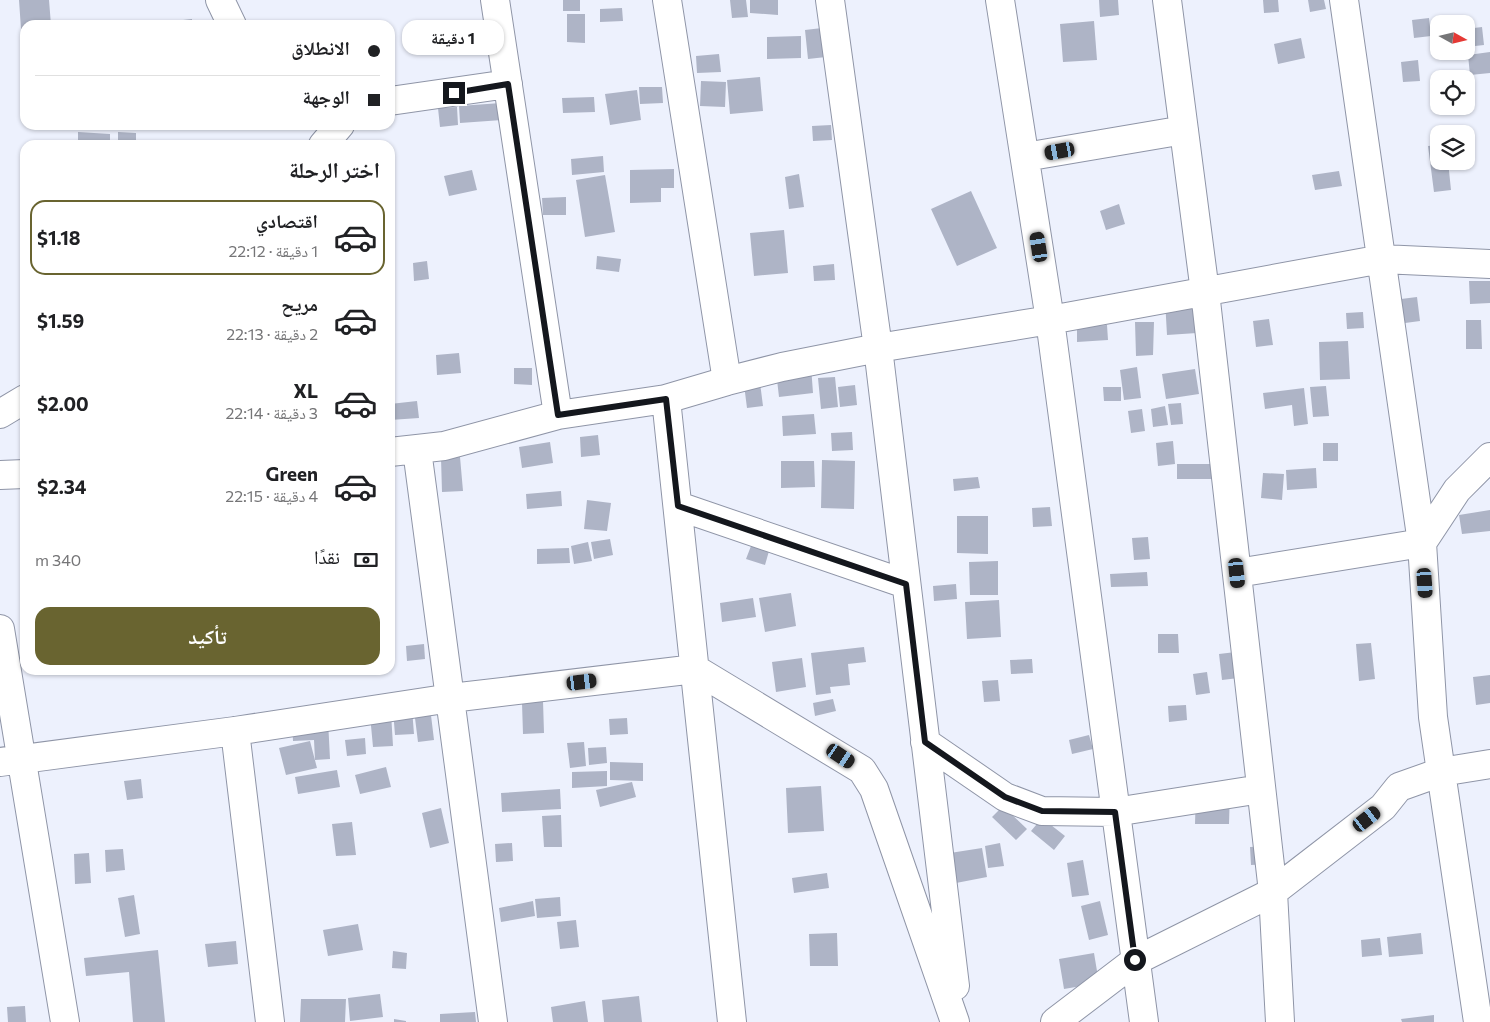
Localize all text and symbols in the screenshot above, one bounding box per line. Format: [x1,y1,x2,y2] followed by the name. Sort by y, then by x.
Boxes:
[1430,15,1475,60] north arrow
[1430,15,1475,170] map controls
[403,21,505,56] callout: 1 دقيقة
[431,28,475,47] text: 1 دقيقة
[291,36,350,59] text: الانطلاق
[1430,70,1475,115] button: locate
[443,82,465,104] route end
[302,85,350,108] text: الوجهة
[1430,125,1475,170] button: layers
[1043,141,1076,161] car
[289,156,380,183] text: اختر الرحلة
[256,209,318,232] text: اقتصادي
[333,215,378,260] icon: car
[37,226,81,249] text: $1.18
[1029,231,1048,263] car
[228,241,318,260] text: 1 دقيقة · 22:12
[281,292,318,315] text: مريح
[333,298,378,343] icon: car
[37,309,84,332] text: $1.59
[226,324,318,343] text: 2 دقيقة · 22:13
[293,379,318,402] text: XL
[333,381,378,426] icon: car
[37,392,89,415] text: $2.00
[225,403,318,422] text: 3 دقيقة · 22:14
[266,462,318,485] text: Green
[333,464,378,509] icon: car
[37,475,86,498] text: $2.34
[225,486,318,505] text: 4 دقيقة · 22:15
[314,545,340,568] text: نقدًا
[352,546,380,574] icon: cash
[35,550,81,569] text: 340 m
[1227,557,1246,589] car
[1416,568,1433,598] car
[35,607,380,665] button: تأكيد
[566,673,597,691] car
[824,741,857,771] car
[1350,804,1383,834] car
[1124,949,1146,971] route start

